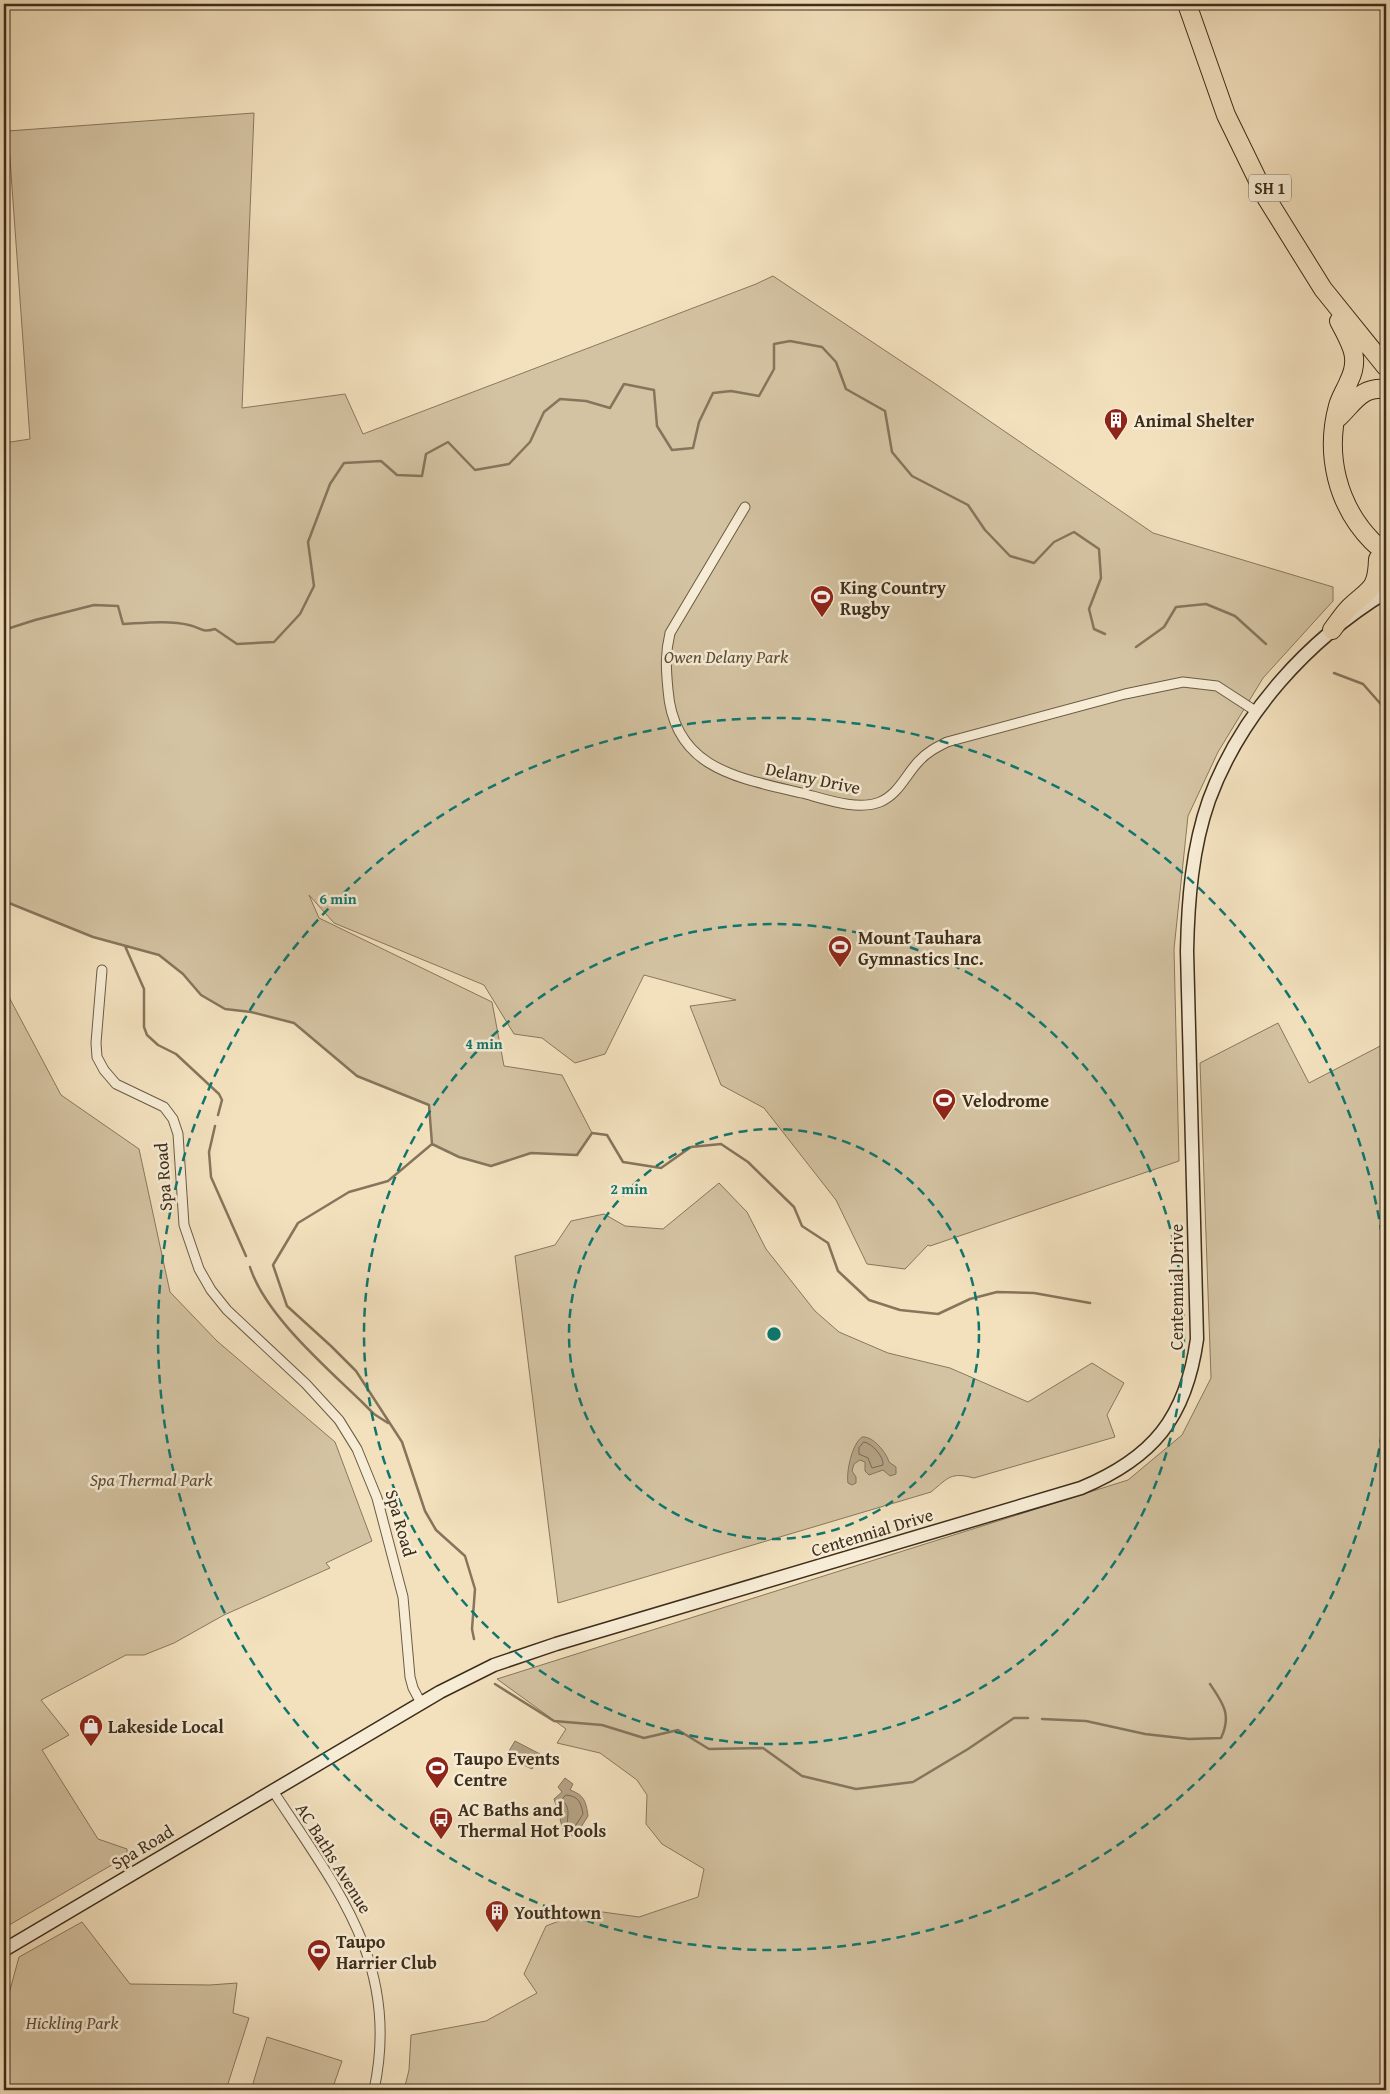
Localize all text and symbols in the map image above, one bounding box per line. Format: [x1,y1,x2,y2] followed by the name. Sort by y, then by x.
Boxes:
[1249,174,1291,202] road number: SH 1
[1103,407,1129,441] building icon: Animal Shelter
[1134,407,1255,434] place label: Animal Shelter
[840,574,947,622] place label: King Country Rugby
[809,584,835,618] sports icon: King Country Rugby
[664,643,789,670] park label: Owen Delany Park
[763,755,863,801] street label: Delany Drive
[319,888,357,909] text: 6 min
[858,924,984,972] place label: Mount Tauhara Gymnastics Inc.
[827,934,853,968] sports icon: Mount Tauhara Gymnastics Inc.
[465,1033,503,1054] text: 4 min
[931,1087,957,1121] sports icon: Velodrome
[962,1087,1049,1114] place label: Velodrome
[147,1141,179,1212] street label: Spa Road
[610,1178,648,1199] text: 2 min
[1163,1224,1190,1350] street label: Centennial Drive
[765,1325,783,1343] centre of rings
[90,1466,213,1493] park label: Spa Thermal Park
[379,1486,424,1560] street label: Spa Road
[808,1501,936,1563] street label: Centennial Drive
[78,1713,104,1747] shop icon: Lakeside Local
[108,1713,224,1740] place label: Lakeside Local
[454,1745,560,1793] place label: Taupo Events Centre
[424,1755,450,1789] sports icon: Taupo Events Centre
[458,1796,607,1844] place label: AC Baths and Thermal Hot Pools
[289,1797,379,1919] street label: AC Baths Avenue
[428,1806,454,1840] bus stop icon: AC Baths and Thermal Hot Pools
[106,1818,179,1876] street label: Spa Road
[484,1899,510,1933] building icon: Youthtown
[514,1899,602,1926] place label: Youthtown
[336,1928,437,1976] place label: Taupo Harrier Club
[306,1938,332,1972] sports icon: Taupo Harrier Club
[25,2009,119,2036] park label: Hickling Park

